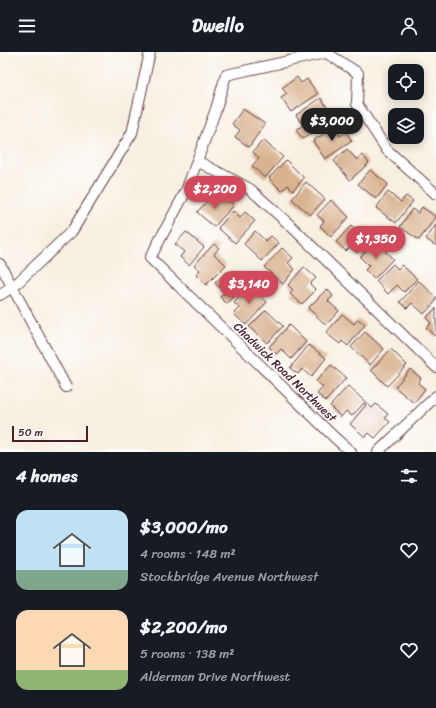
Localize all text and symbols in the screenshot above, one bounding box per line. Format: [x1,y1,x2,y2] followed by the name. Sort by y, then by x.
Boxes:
[192,10,244,42] text: Dwello
[16,15,38,37] icon: menu
[398,15,420,37] icon: person
[388,64,424,144] map controls
[388,64,424,100] button: locate
[299,108,365,142] pin: $3,000
[388,108,424,144] button: layers
[310,109,354,132] text: $3,000
[182,176,248,210] pin: $2,200
[193,177,237,200] text: $2,200
[343,226,409,260] pin: $1,350
[355,227,397,250] text: $1,350
[216,271,282,305] pin: $3,140
[228,272,270,295] text: $3,140
[228,316,343,428] street label: Chadwick Road Northwest
[18,423,43,442] text: 50 m
[12,424,88,443] scale bar
[16,461,77,491] text: 4 homes
[398,465,420,487] icon: filters
[140,512,228,542] text: $3,000/mo
[48,526,96,574] icon: home
[398,539,420,561] icon: heart
[140,542,236,565] text: 4 rooms · 148 m²
[140,565,318,588] text: Stockbridge Avenue Northwest
[140,612,227,642] text: $2,200/mo
[48,626,96,674] icon: home
[398,639,420,661] icon: heart
[140,642,234,665] text: 5 rooms · 138 m²
[140,665,290,688] text: Alderman Drive Northwest

